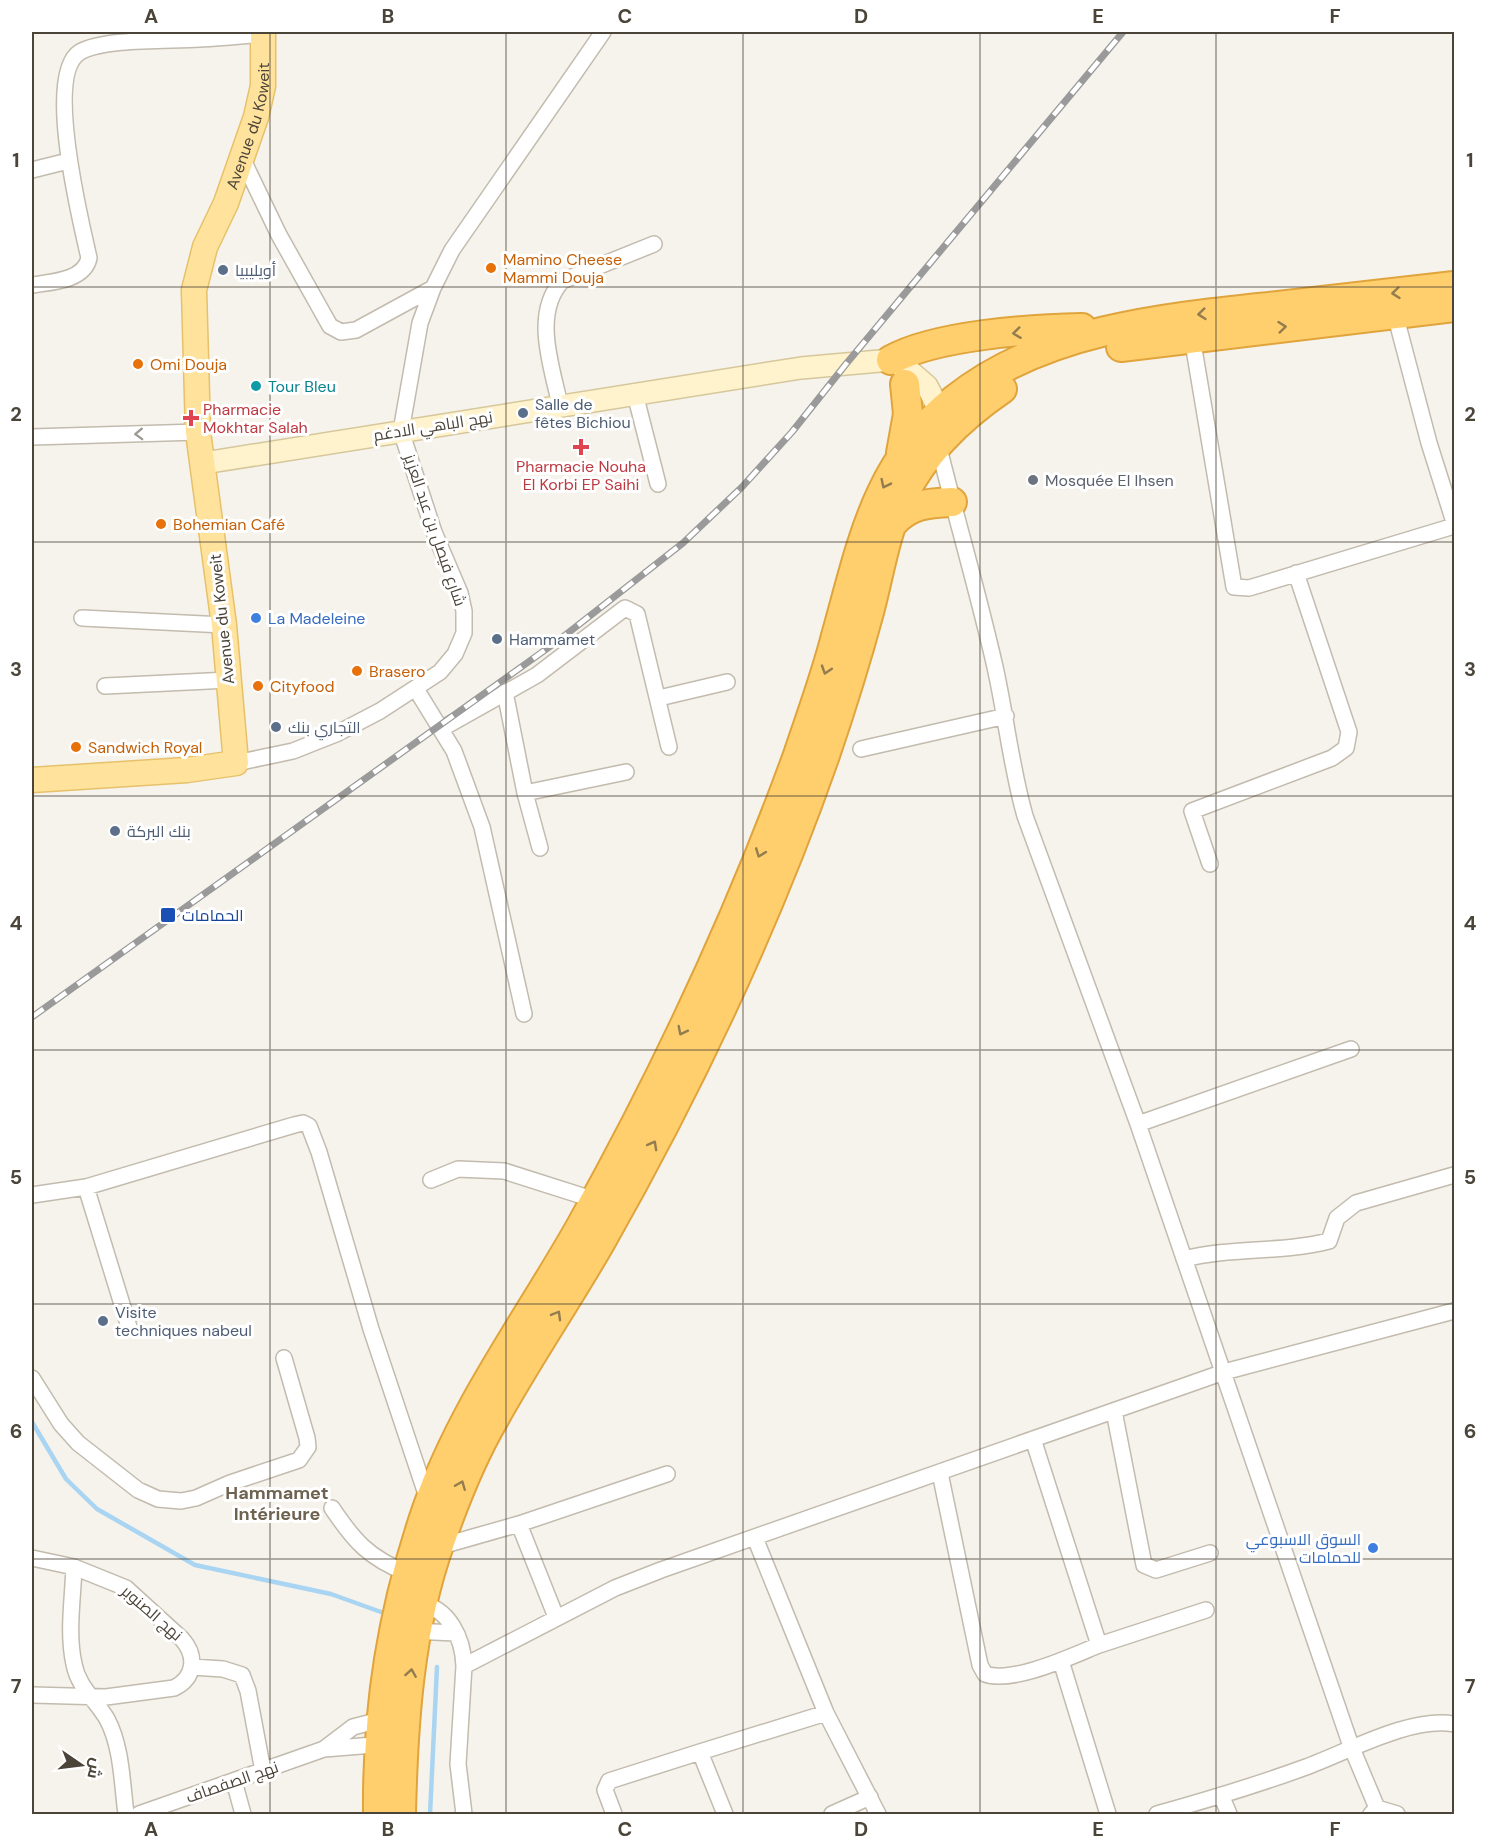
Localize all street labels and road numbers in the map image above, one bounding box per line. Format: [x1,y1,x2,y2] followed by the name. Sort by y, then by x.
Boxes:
[221,62,274,192] street label: Avenue du Koweit
[372,406,495,449] street label: نهج الباهي الادغم
[398,450,471,609] street label: شارع فيصل بن عبد العزيز
[205,553,239,685] street label: Avenue du Koweit
[116,1580,187,1646] street label: نهج الصنوبر
[183,1756,281,1809] street label: نهج الصفصاف

